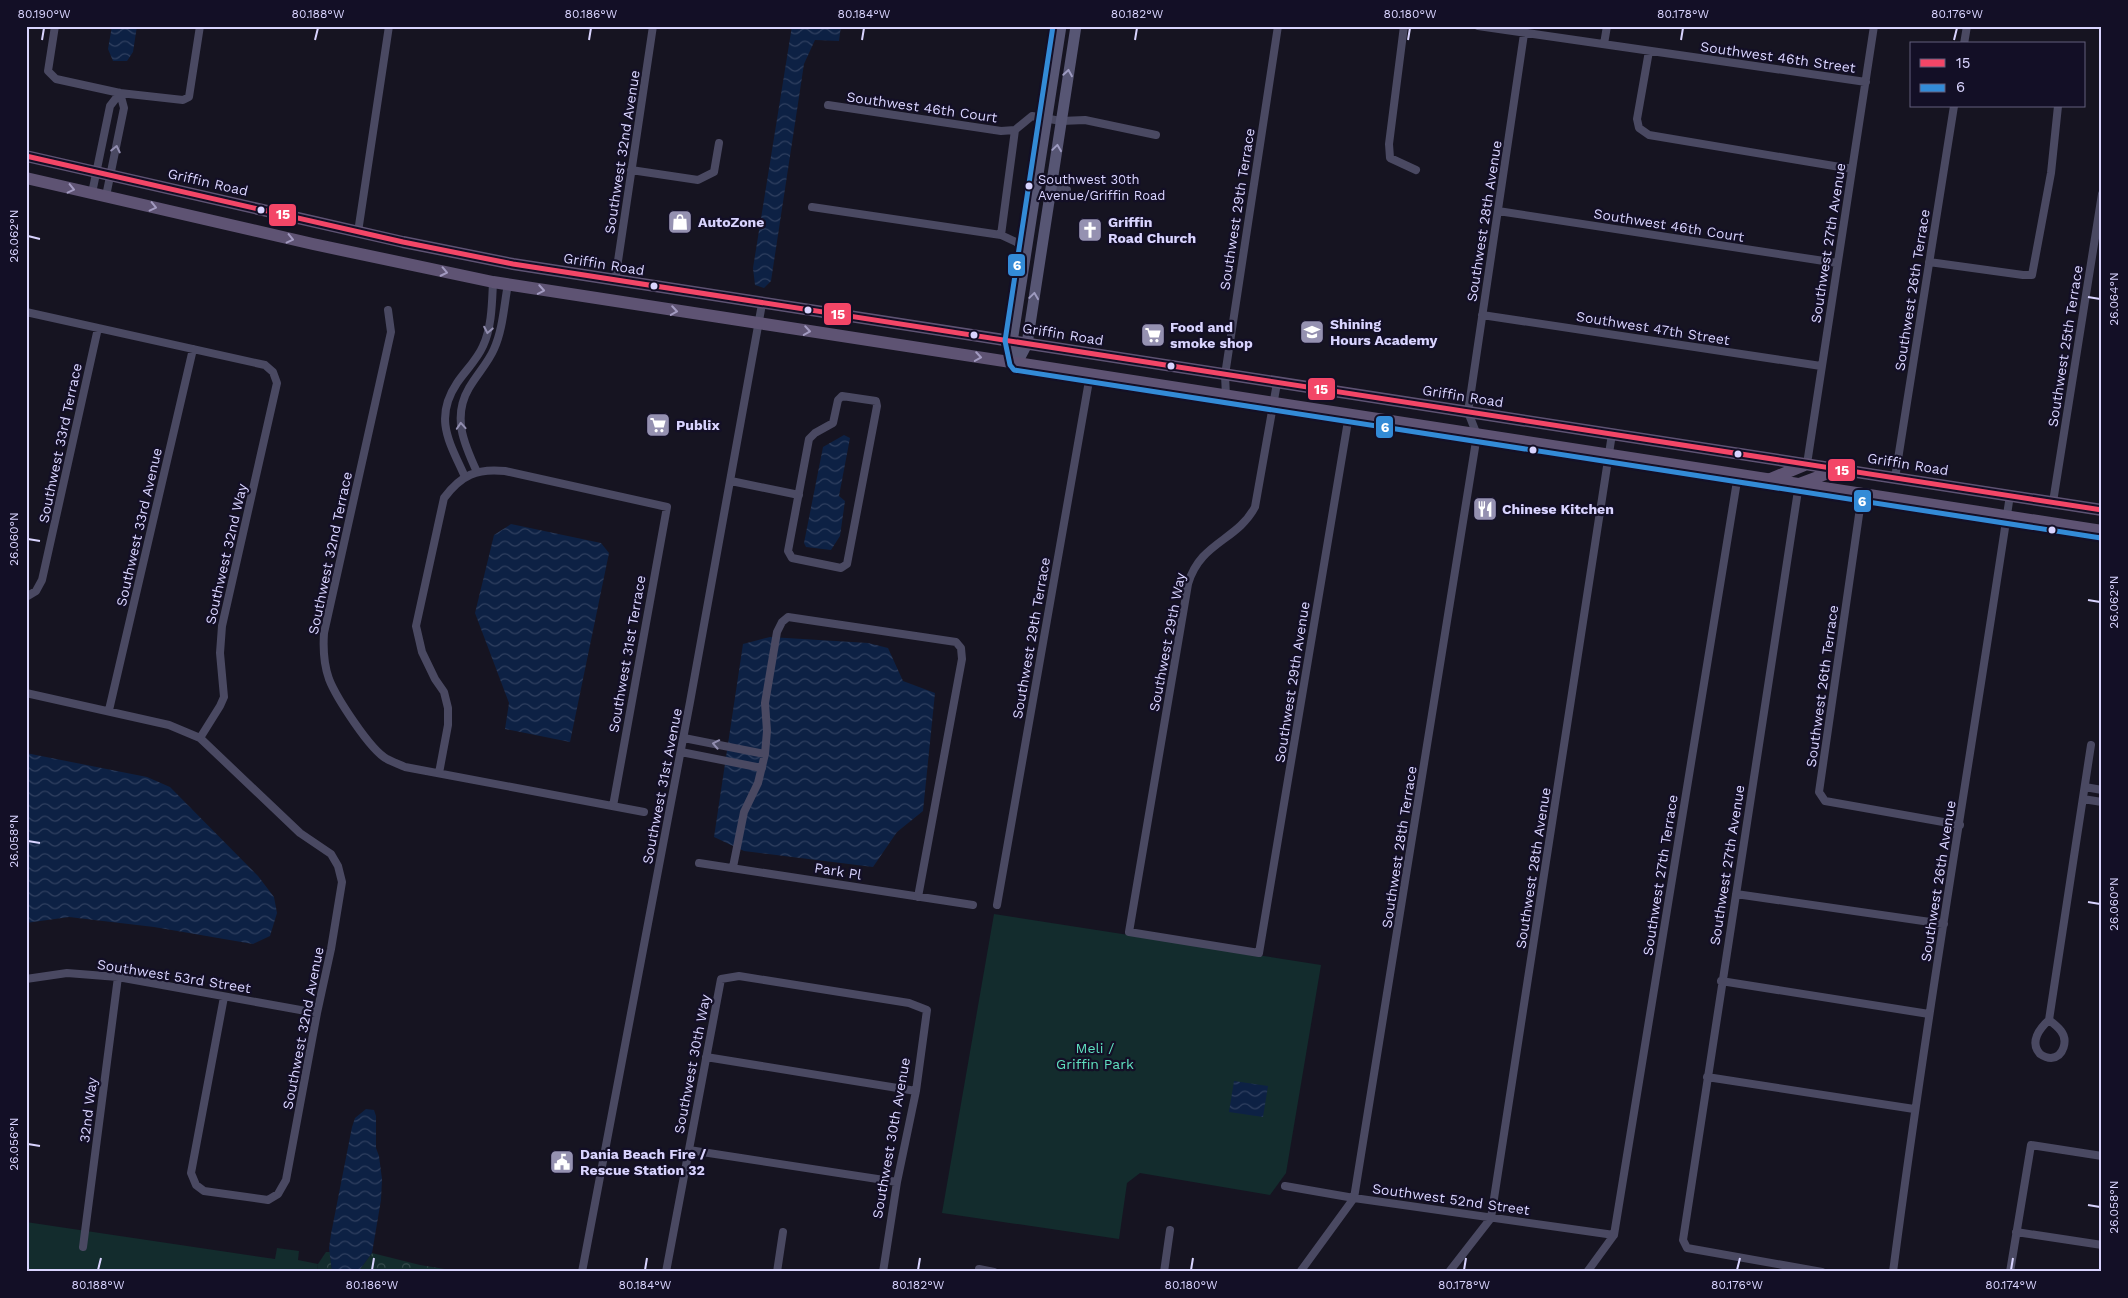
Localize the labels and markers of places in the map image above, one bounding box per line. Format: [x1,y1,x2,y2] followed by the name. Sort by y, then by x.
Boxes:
[1038,172,1165,203] place label: Southwest 30th Avenue/Griffin Road
[1024,181,1034,191] marker: Southwest 30th Avenue/Griffin Road
[256,205,266,215] unlabelled marker
[667,209,693,235] shop icon: AutoZone
[698,214,764,230] place label: AutoZone
[1108,214,1196,246] place label: Griffin Road Church
[1077,217,1103,243] church icon: Griffin Road Church
[649,281,659,291] unlabelled marker
[803,305,813,315] unlabelled marker
[1330,316,1437,348] place label: Shining Hours Academy
[1170,319,1253,351] place label: Food and smoke shop
[1299,319,1325,345] school or university icon: Shining Hours Academy
[1140,322,1166,348] supermarket icon: Food and smoke shop
[969,330,979,340] unlabelled marker
[1166,361,1176,371] unlabelled marker
[645,412,671,438] supermarket icon: Publix
[676,417,720,433] place label: Publix
[1528,445,1538,455] unlabelled marker
[1733,449,1743,459] unlabelled marker
[1472,496,1498,522] restaurant icon: Chinese Kitchen
[1502,501,1614,517] place label: Chinese Kitchen
[2047,525,2057,535] unlabelled marker
[580,1146,707,1178] place label: Dania Beach Fire / Rescue Station 32
[549,1149,575,1175] public building icon: Dania Beach Fire / Rescue Station 32

